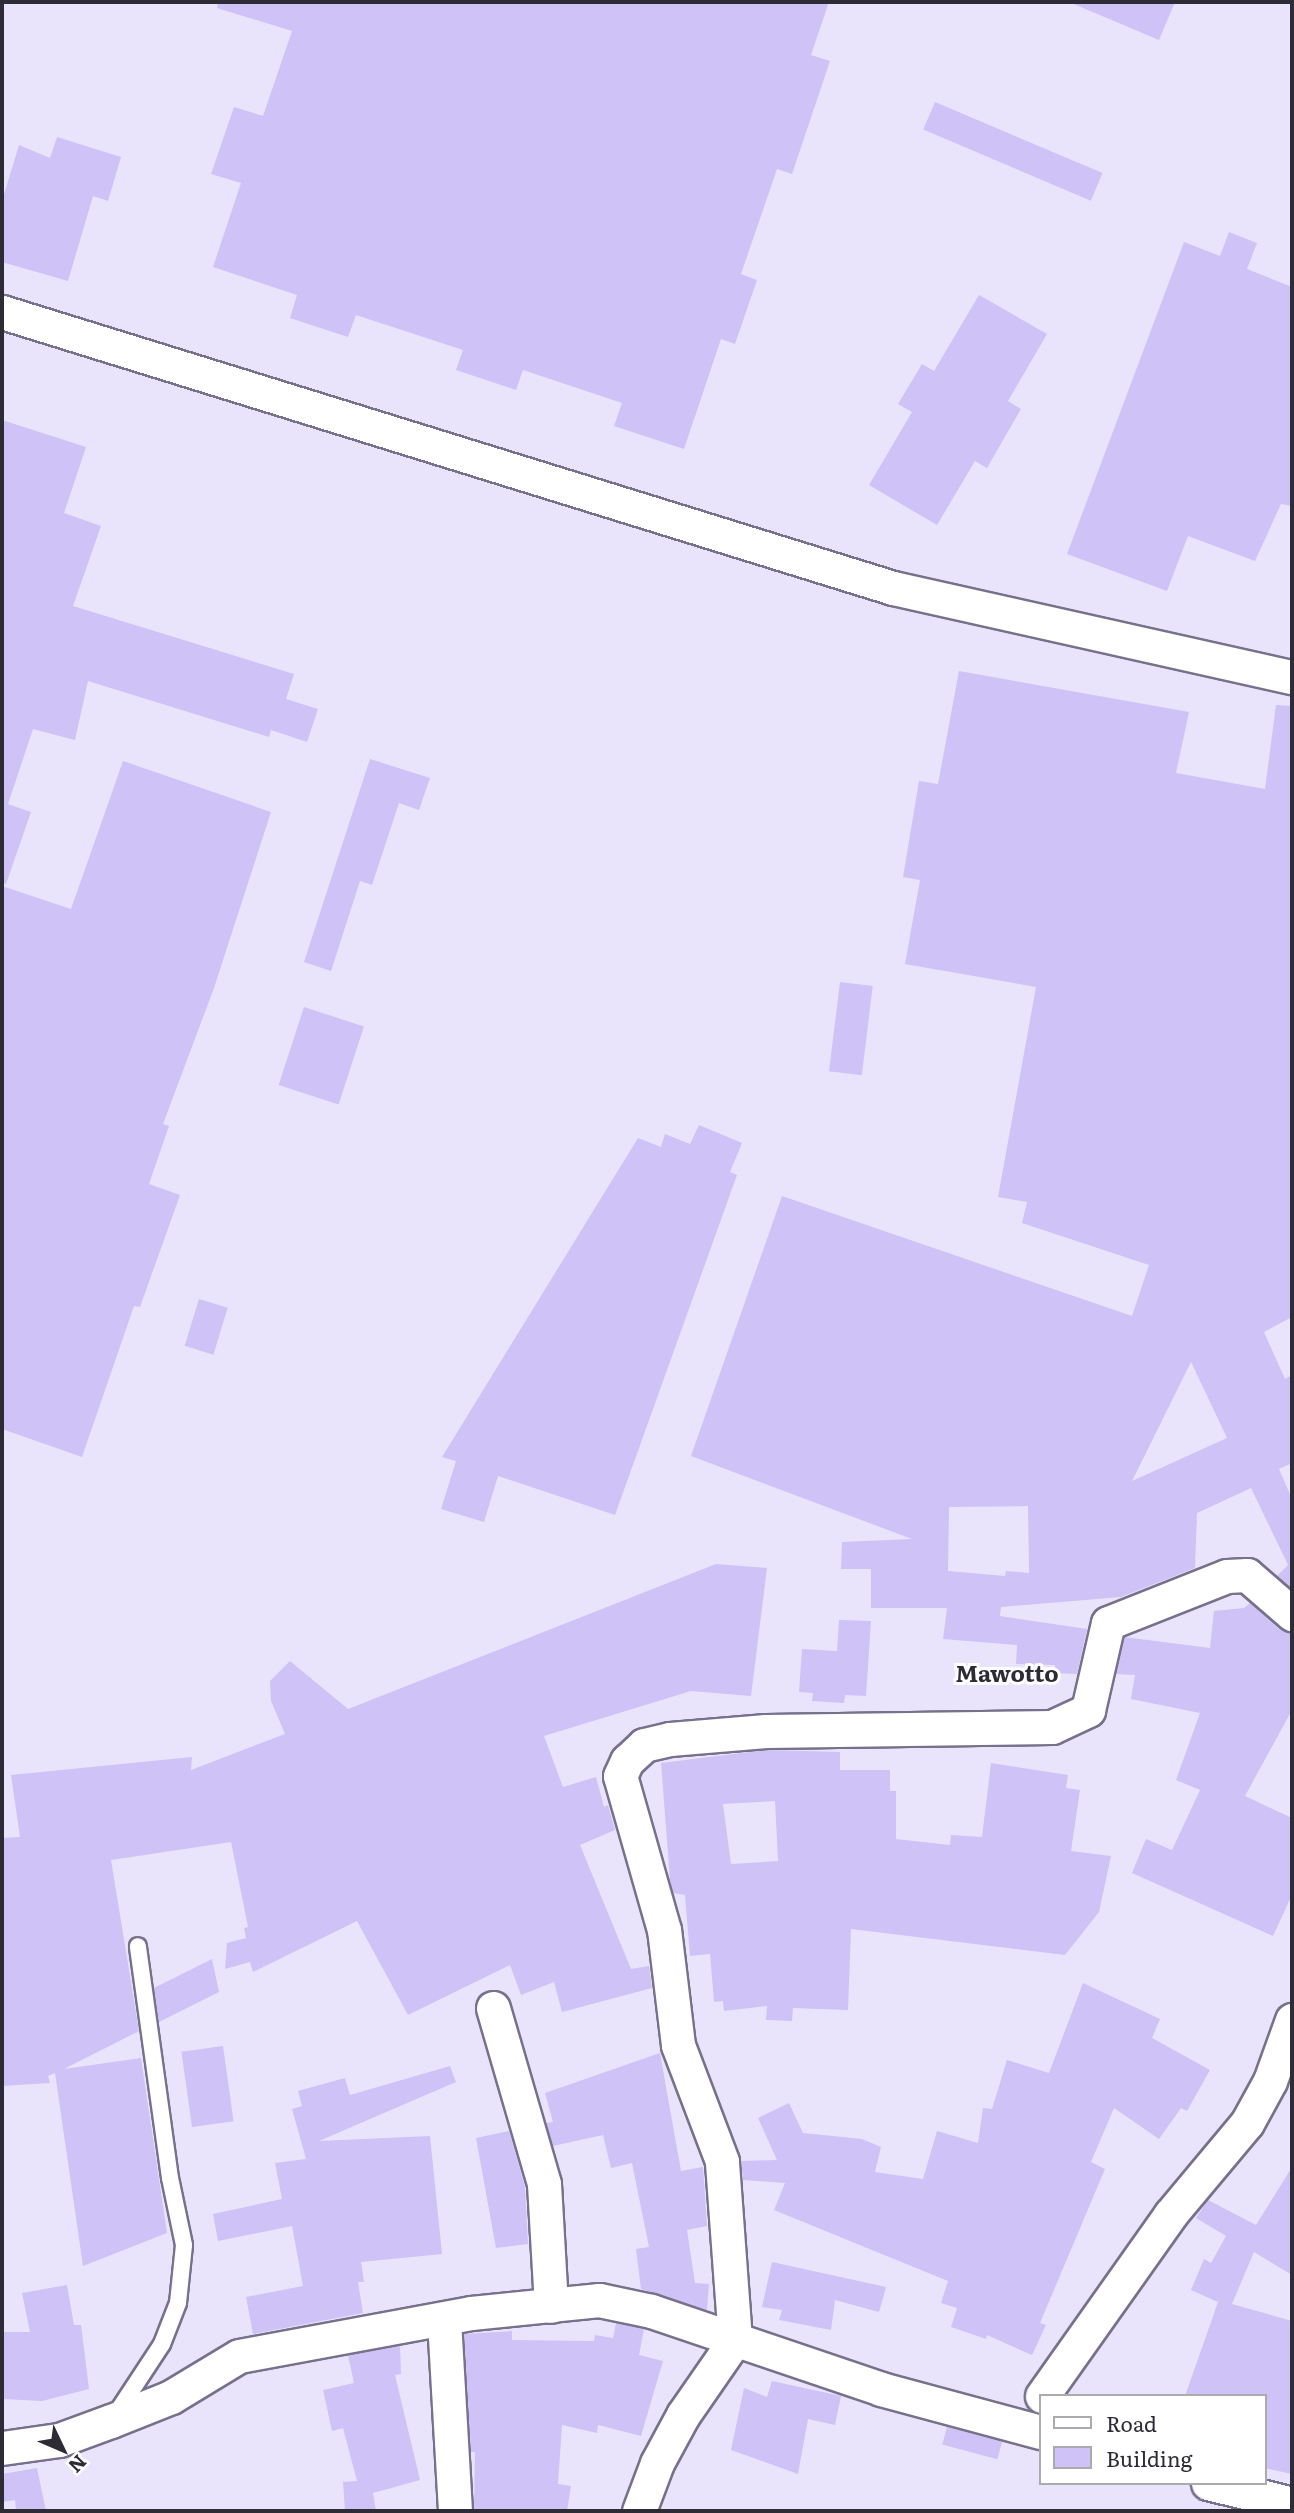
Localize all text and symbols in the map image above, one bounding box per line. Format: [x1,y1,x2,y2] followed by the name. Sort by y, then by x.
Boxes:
[955,1658,1059,1686] district label: Mawotto
[1038,2394,1266,2485] legend
[1106,2407,1157,2438] text: Road
[28,2415,98,2485] north arrow
[1106,2442,1192,2473] text: Building
[62,2449,94,2480] text: N

